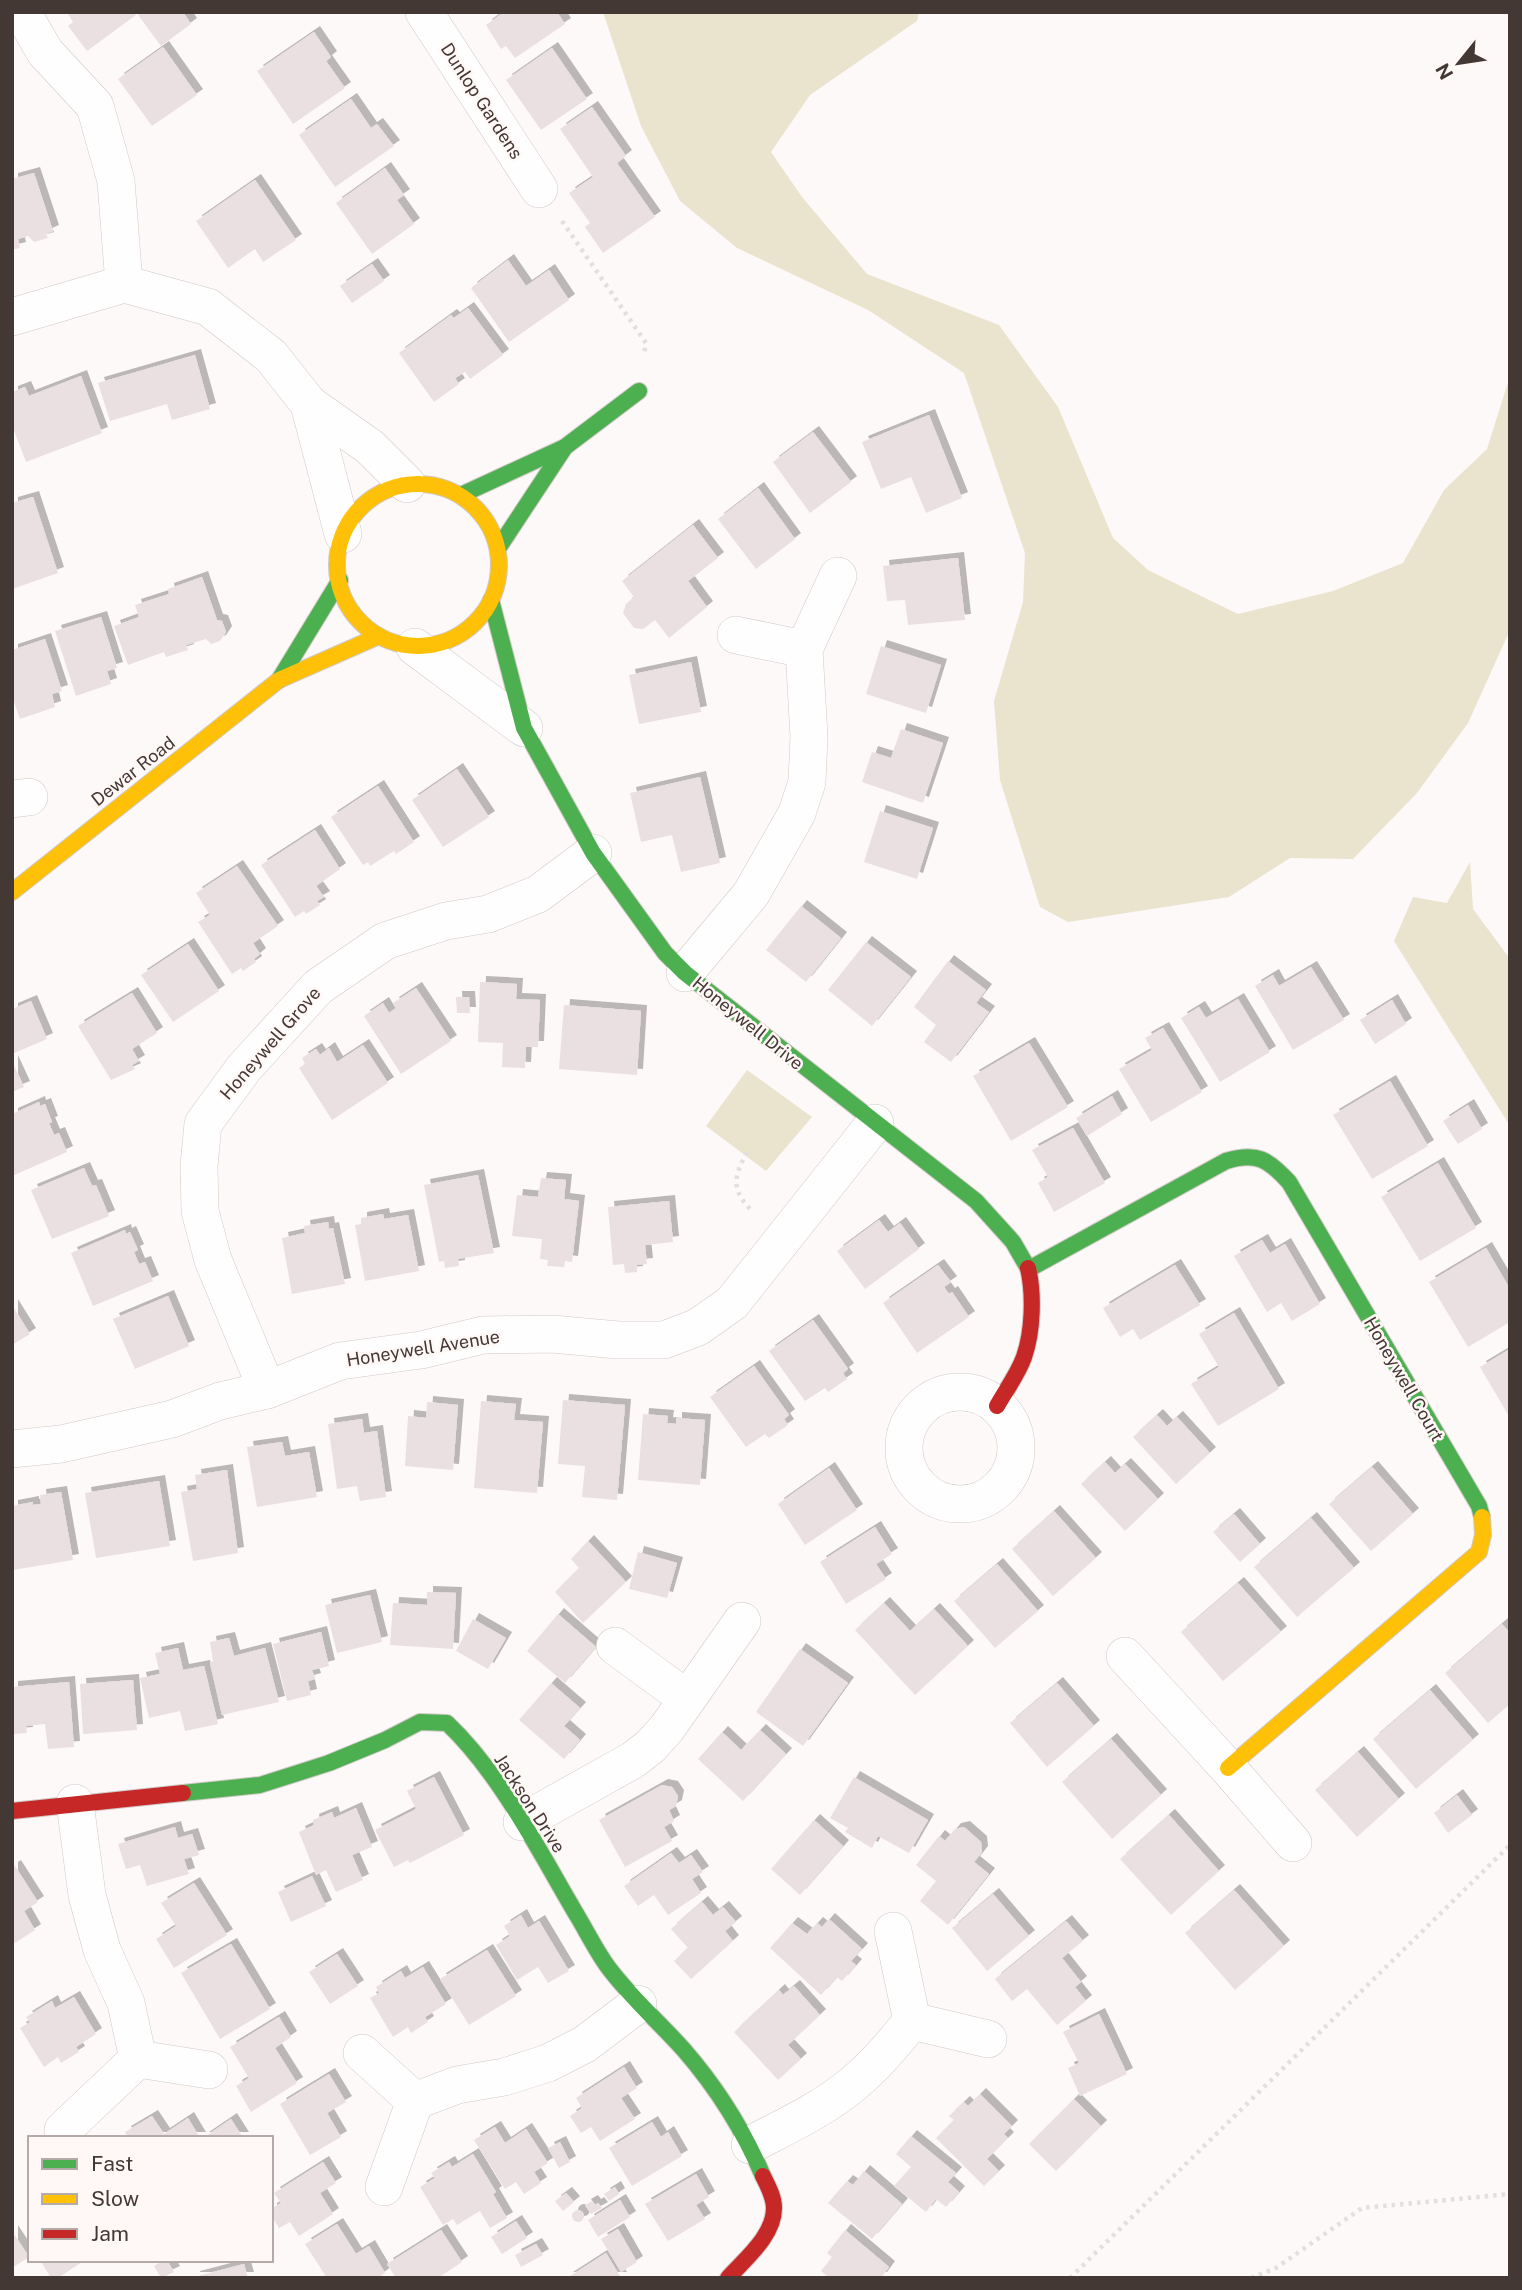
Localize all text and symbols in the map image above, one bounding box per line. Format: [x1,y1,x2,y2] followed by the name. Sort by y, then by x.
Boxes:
[1424,28,1494,98] north arrow
[437,39,527,163] street label: Dunlop Gardens
[1431,60,1458,83] text: N
[87,732,179,810] street label: Dewar Road
[688,972,808,1074] street label: Honeywell Drive
[215,982,325,1104] street label: Honeywell Grove
[1360,1313,1448,1445] street label: Honeywell Court
[345,1326,501,1370] street label: Honeywell Avenue
[490,1750,570,1856] street label: Jackson Drive
[28,2136,273,2262] legend
[91,2151,133,2176] text: Fast
[91,2186,139,2211] text: Slow
[91,2221,129,2246] text: Jam

